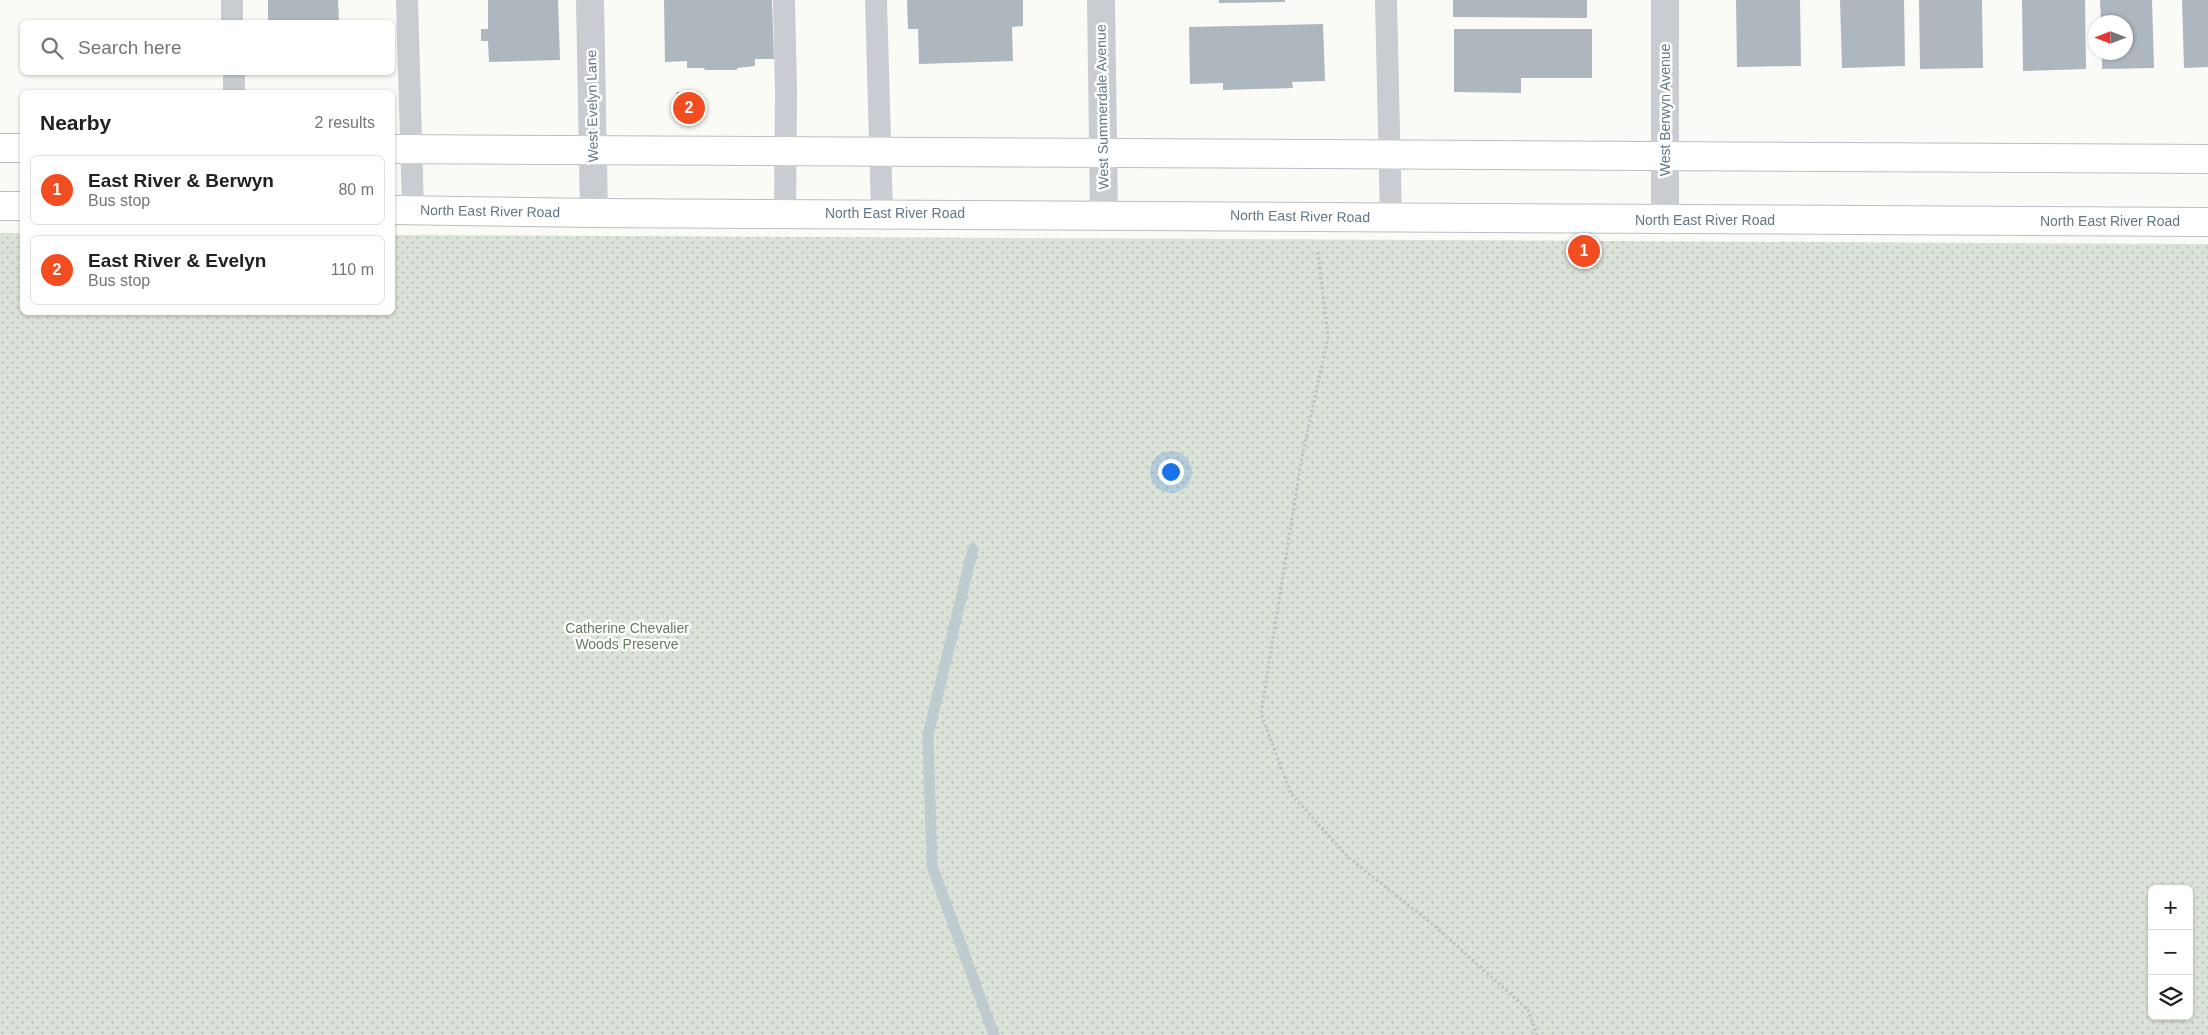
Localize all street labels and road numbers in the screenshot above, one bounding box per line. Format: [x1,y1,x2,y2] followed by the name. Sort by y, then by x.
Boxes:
[1093,24,1111,190] street label: West Summerdale Avenue
[1657,44,1673,176] street label: West Berwyn Avenue
[583,49,601,162] street label: West Evelyn Lane
[420,202,560,220] street label: North East River Road
[825,205,965,221] street label: North East River Road
[1230,207,1370,225] street label: North East River Road
[1635,212,1775,228] street label: North East River Road
[2040,213,2180,229] street label: North East River Road

